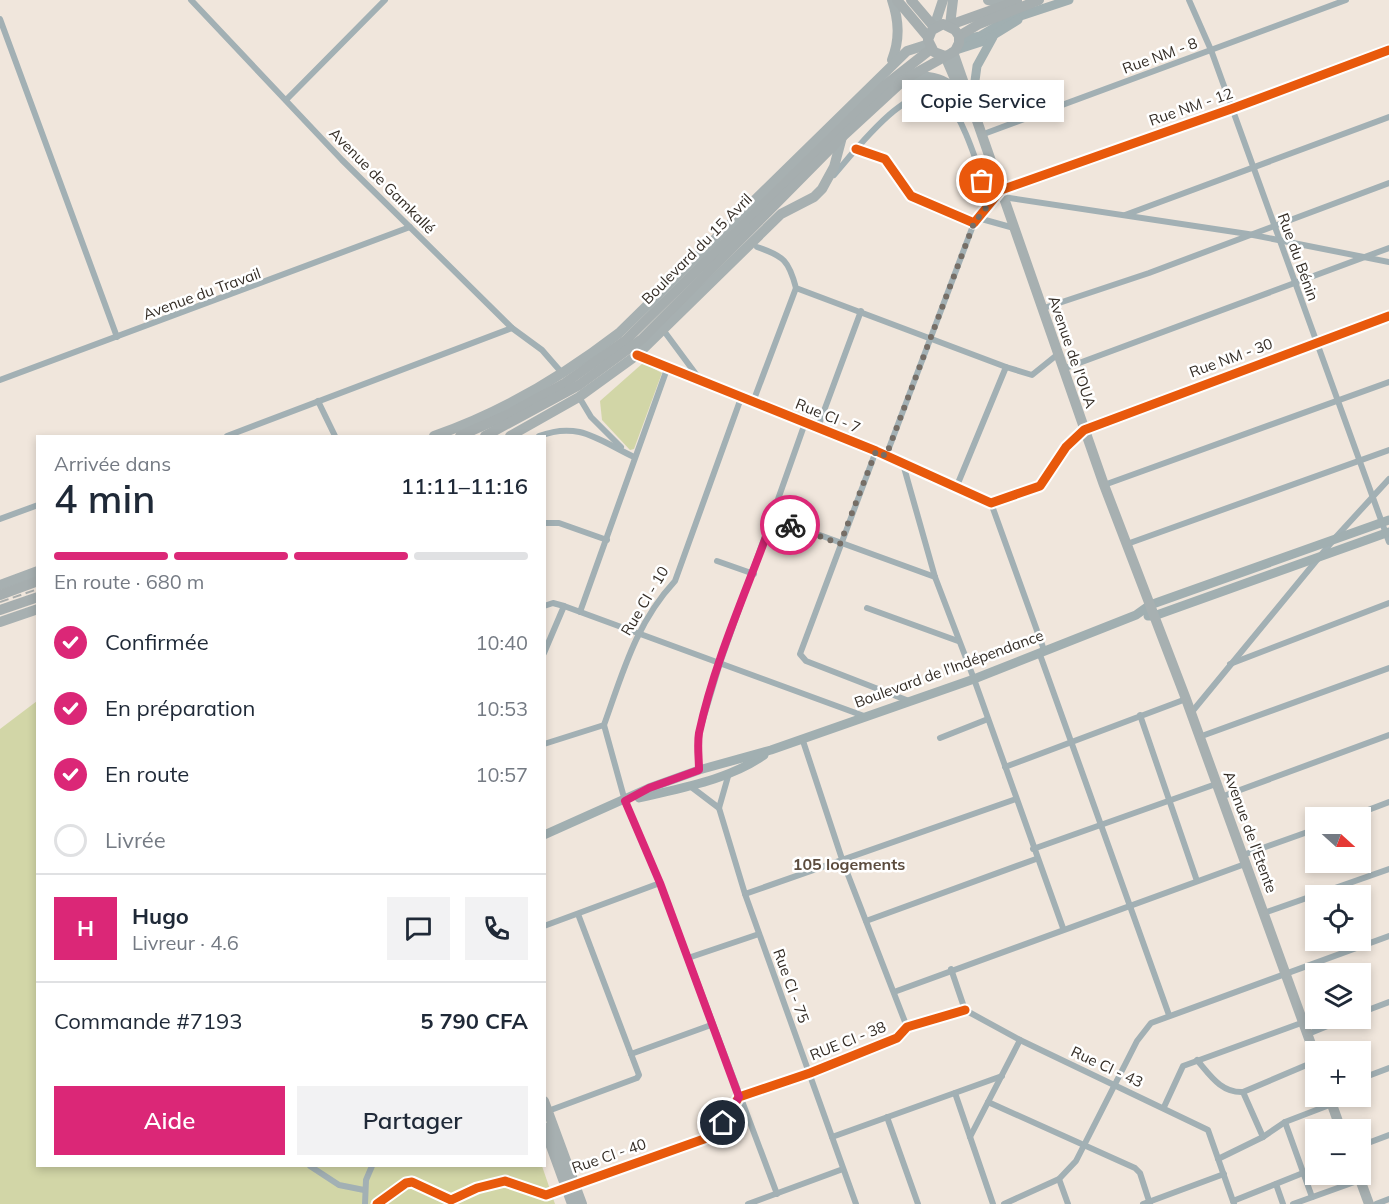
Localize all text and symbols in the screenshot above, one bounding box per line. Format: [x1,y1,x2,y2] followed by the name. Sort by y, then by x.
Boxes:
[1120,33,1200,78] street label: Rue NM - 8
[901,79,1063,121] callout: Copie Service
[1146,83,1235,130] street label: Rue NM - 12
[920,88,1046,113] text: Copie Service
[325,124,439,238] street label: Avenue de Gamkallé
[956,155,1007,206] pin
[965,164,998,197] icon: bag
[637,189,756,308] street label: Boulevard du 15 Avril
[1274,210,1323,303] street label: Rue du Bénin
[140,263,263,324] street label: Avenue du Travail
[1044,293,1101,411] street label: Avenue de l'OUA
[1186,334,1275,381] street label: Rue NM - 30
[793,394,864,437] street label: Rue CI - 7
[54,451,171,476] text: Arrivée dans
[401,472,528,500] text: 11:11–11:16
[54,474,155,523] text: 4 min
[760,495,820,555] courier
[774,509,807,542] icon: bike
[616,563,673,639] street label: Rue CI - 10
[54,569,204,594] text: En route · 680 m
[852,625,1046,712] street label: Boulevard de l'Indépendance
[54,626,87,659] icon: check
[105,628,209,656] text: Confirmée
[475,630,528,655] text: 10:40
[54,692,87,725] icon: check
[105,694,255,722] text: En préparation
[475,696,528,721] text: 10:53
[54,758,87,791] icon: check
[105,760,189,788] text: En route
[475,762,528,787] text: 10:57
[1220,768,1281,895] street label: Avenue de l'Etente
[1305,807,1371,873] north arrow
[1305,807,1371,1185] map controls
[105,826,166,854] text: Livrée
[793,854,905,874] district label: 105 logements
[1305,885,1371,951] button: locate
[387,897,450,960] button: chat
[465,897,528,960] button: phone
[132,902,189,930] text: Hugo
[77,914,94,942] text: H
[132,930,239,955] text: Livreur · 4.6
[769,946,814,1025] street label: Rue CI - 75
[1305,963,1371,1029] button: layers
[54,1007,242,1035] text: Commande #7193
[420,1007,528,1035] text: 5 790 CFA
[807,1017,889,1064] street label: RUE CI - 38
[1305,1041,1371,1107] button: +
[1068,1042,1146,1092] street label: Rue CI - 43
[54,1086,285,1155] button: Aide
[297,1086,528,1155] button: Partager
[697,1097,748,1148] pin
[706,1106,739,1139] icon: home
[1305,1119,1371,1185] button: −
[569,1134,649,1177] street label: Rue CI - 40

